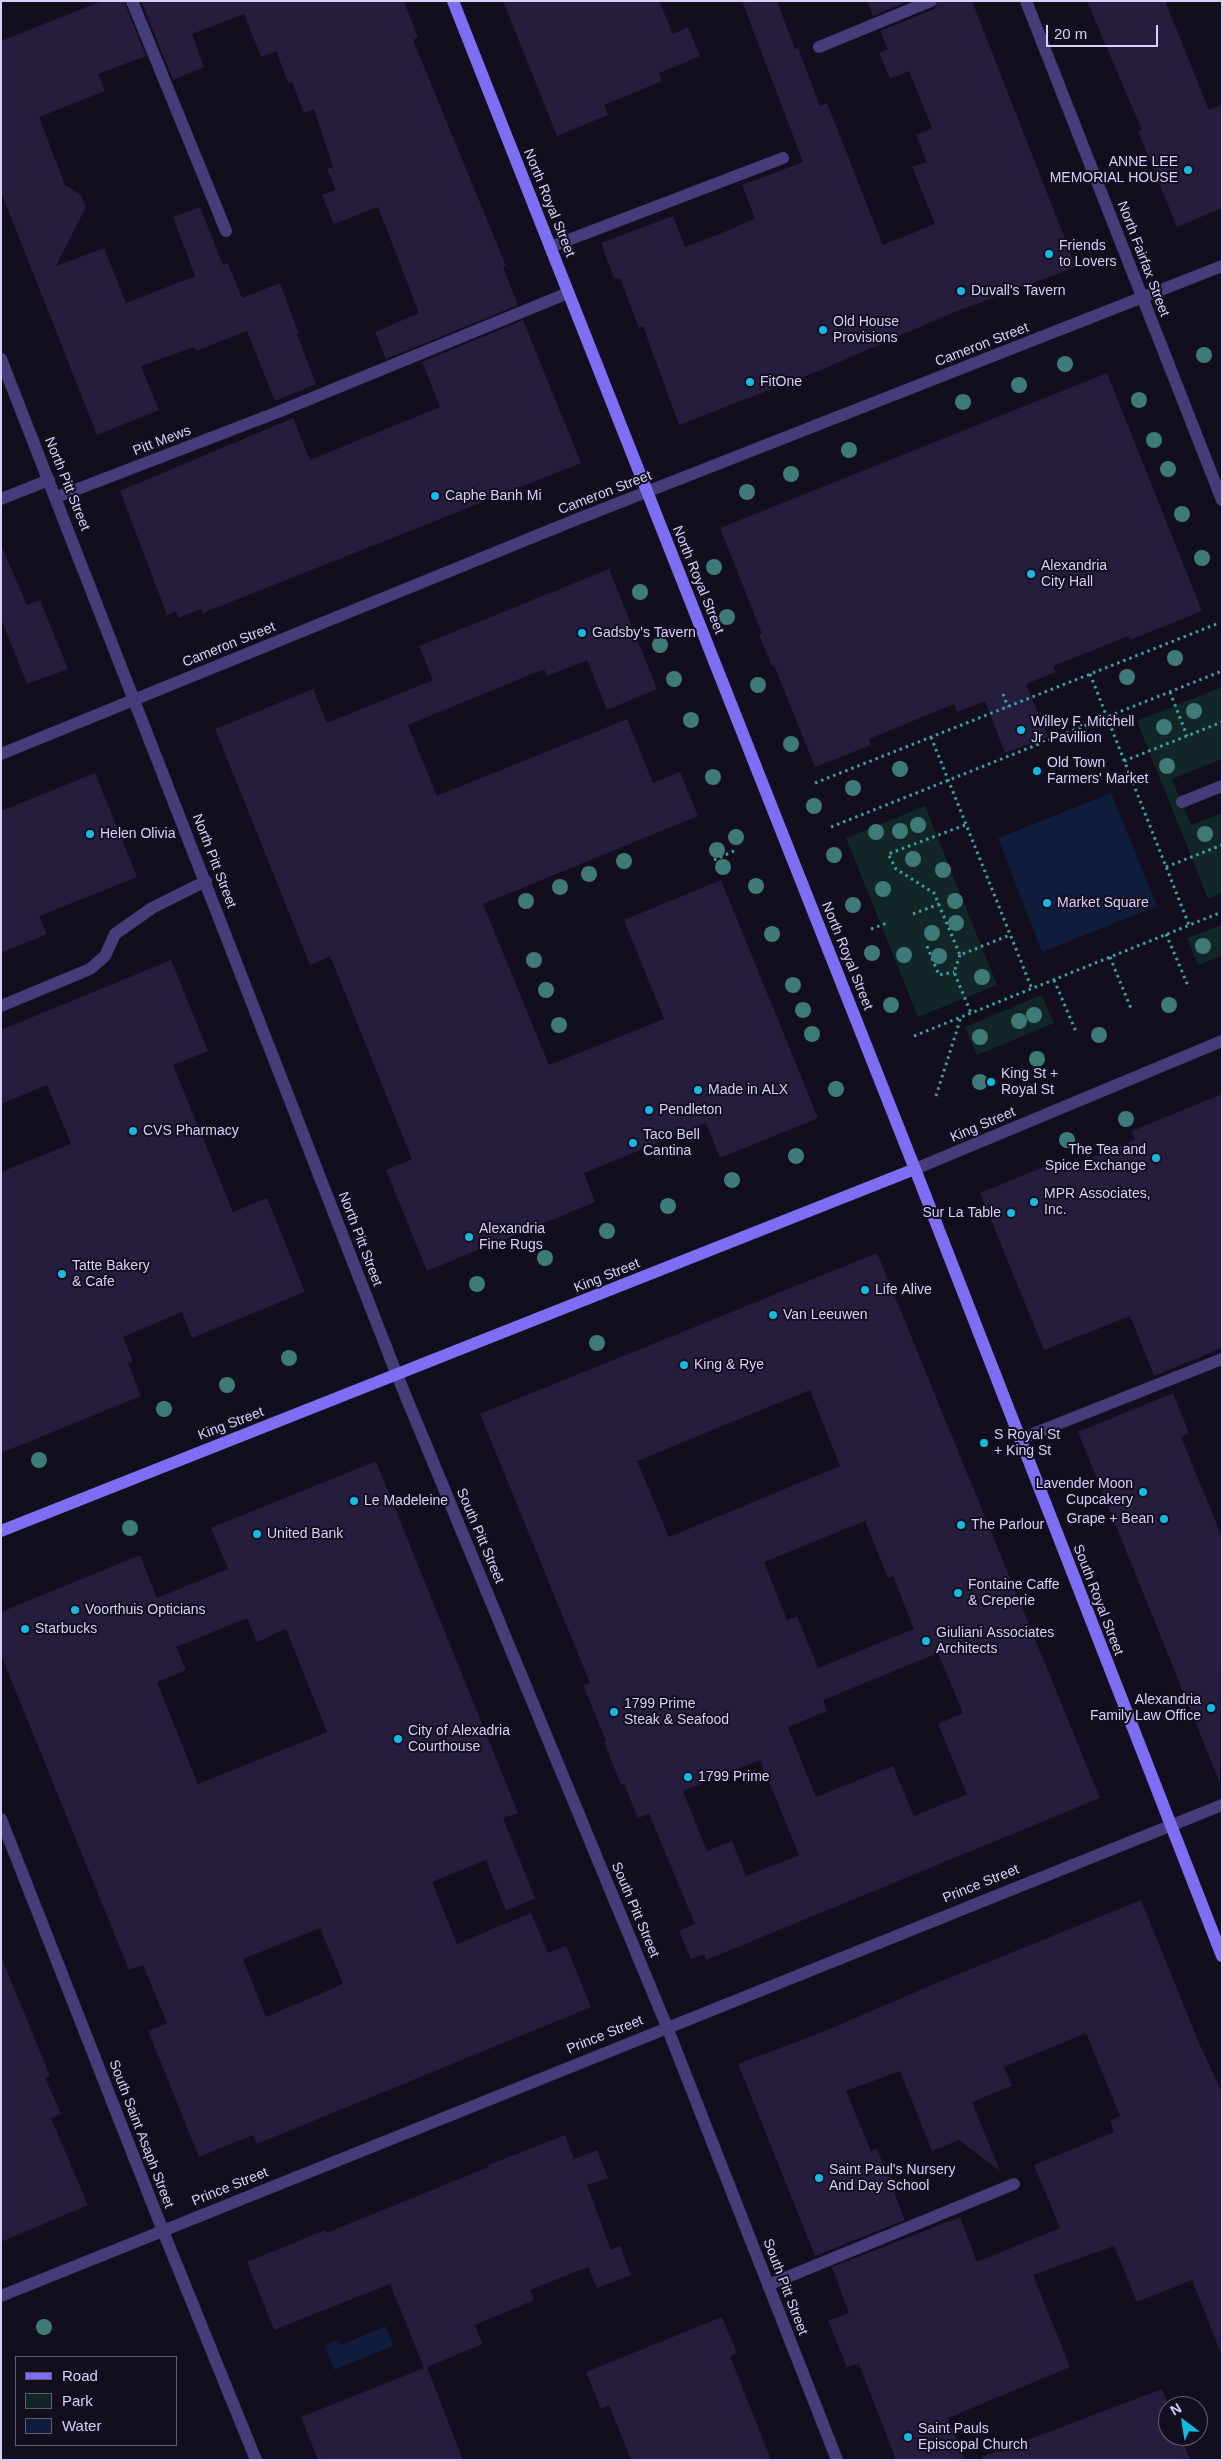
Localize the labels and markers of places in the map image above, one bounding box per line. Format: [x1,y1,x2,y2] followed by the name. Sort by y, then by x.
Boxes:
[1050,154,1178,186] place label: ANNE LEE MEMORIAL HOUSE
[1182,164,1194,176] marker: ANNE LEE MEMORIAL HOUSE
[1059,238,1117,270] place label: Friends to Lovers
[1043,248,1055,260] marker: Friends to Lovers
[971,283,1065,299] place label: Duvall's Tavern
[955,285,967,297] marker: Duvall's Tavern
[833,314,899,347] place label: Old House Provisions
[817,324,829,336] marker: Old House Provisions
[760,374,802,390] place label: FitOne
[744,376,756,388] marker: FitOne
[445,488,542,504] place label: Caphe Banh Mi
[429,490,441,502] marker: Caphe Banh Mi
[1041,558,1107,590] place label: Alexandria City Hall
[1025,568,1037,580] marker: Alexandria City Hall
[592,625,696,641] place label: Gadsby's Tavern
[576,627,588,639] marker: Gadsby's Tavern
[1031,714,1134,746] place label: Willey F. Mitchell Jr. Pavillion
[1015,724,1027,736] marker: Willey F. Mitchell Jr. Pavillion
[1047,755,1148,788] place label: Old Town Farmers' Market
[1031,765,1043,777] marker: Old Town Farmers' Market
[100,826,175,842] place label: Helen Olivia
[84,828,96,840] marker: Helen Olivia
[1057,895,1149,911] place label: Market Square
[1041,897,1053,909] marker: Market Square
[1001,1066,1058,1098] place label: King St + Royal St
[985,1076,997,1088] marker: King St + Royal St
[708,1082,788,1098] place label: Made in ALX
[692,1084,704,1096] marker: Made in ALX
[659,1102,722,1118] place label: Pendleton
[643,1104,655,1116] marker: Pendleton
[143,1123,239,1139] place label: CVS Pharmacy
[127,1125,139,1137] marker: CVS Pharmacy
[643,1127,700,1160] place label: Taco Bell Cantina
[627,1137,639,1149] marker: Taco Bell Cantina
[1045,1142,1146,1174] place label: The Tea and Spice Exchange
[1150,1152,1162,1164] marker: The Tea and Spice Exchange
[1044,1186,1151,1218] place label: MPR Associates, Inc.
[1028,1196,1040,1208] marker: MPR Associates, Inc.
[922,1205,1001,1221] place label: Sur La Table
[1005,1207,1017,1219] marker: Sur La Table
[479,1221,545,1254] place label: Alexandria Fine Rugs
[463,1231,475,1243] marker: Alexandria Fine Rugs
[72,1258,150,1290] place label: Tatte Bakery & Cafe
[56,1268,68,1280] marker: Tatte Bakery & Cafe
[875,1282,932,1298] place label: Life Alive
[859,1284,871,1296] marker: Life Alive
[783,1307,868,1323] place label: Van Leeuwen
[767,1309,779,1321] marker: Van Leeuwen
[694,1357,764,1373] place label: King & Rye
[678,1359,690,1371] marker: King & Rye
[994,1427,1060,1460] place label: S Royal St + King St
[978,1437,990,1449] marker: S Royal St + King St
[1036,1476,1133,1508] place label: Lavender Moon Cupcakery
[1137,1486,1149,1498] marker: Lavender Moon Cupcakery
[364,1493,448,1509] place label: Le Madeleine
[348,1495,360,1507] marker: Le Madeleine
[1066,1511,1154,1527] place label: Grape + Bean
[1158,1513,1170,1525] marker: Grape + Bean
[971,1517,1044,1533] place label: The Parlour
[955,1519,967,1531] marker: The Parlour
[267,1526,343,1542] place label: United Bank
[251,1528,263,1540] marker: United Bank
[968,1577,1060,1610] place label: Fontaine Caffe & Creperie
[952,1587,964,1599] marker: Fontaine Caffe & Creperie
[85,1602,206,1618] place label: Voorthuis Opticians
[69,1604,81,1616] marker: Voorthuis Opticians
[35,1621,97,1637] place label: Starbucks
[19,1623,31,1635] marker: Starbucks
[936,1625,1054,1658] place label: Giuliani Associates Architects
[920,1635,932,1647] marker: Giuliani Associates Architects
[1090,1692,1201,1724] place label: Alexandria Family Law Office
[624,1696,729,1728] place label: 1799 Prime Steak & Seafood
[1205,1702,1217,1714] marker: Alexandria Family Law Office
[608,1706,620,1718] marker: 1799 Prime Steak & Seafood
[408,1723,510,1755] place label: City of Alexadria Courthouse
[392,1733,404,1745] marker: City of Alexadria Courthouse
[698,1769,770,1785] place label: 1799 Prime
[682,1771,694,1783] marker: 1799 Prime
[829,2162,955,2194] place label: Saint Paul's Nursery And Day School
[813,2172,825,2184] marker: Saint Paul's Nursery And Day School
[918,2421,1028,2454] place label: Saint Pauls Episcopal Church
[902,2431,914,2443] marker: Saint Pauls Episcopal Church

